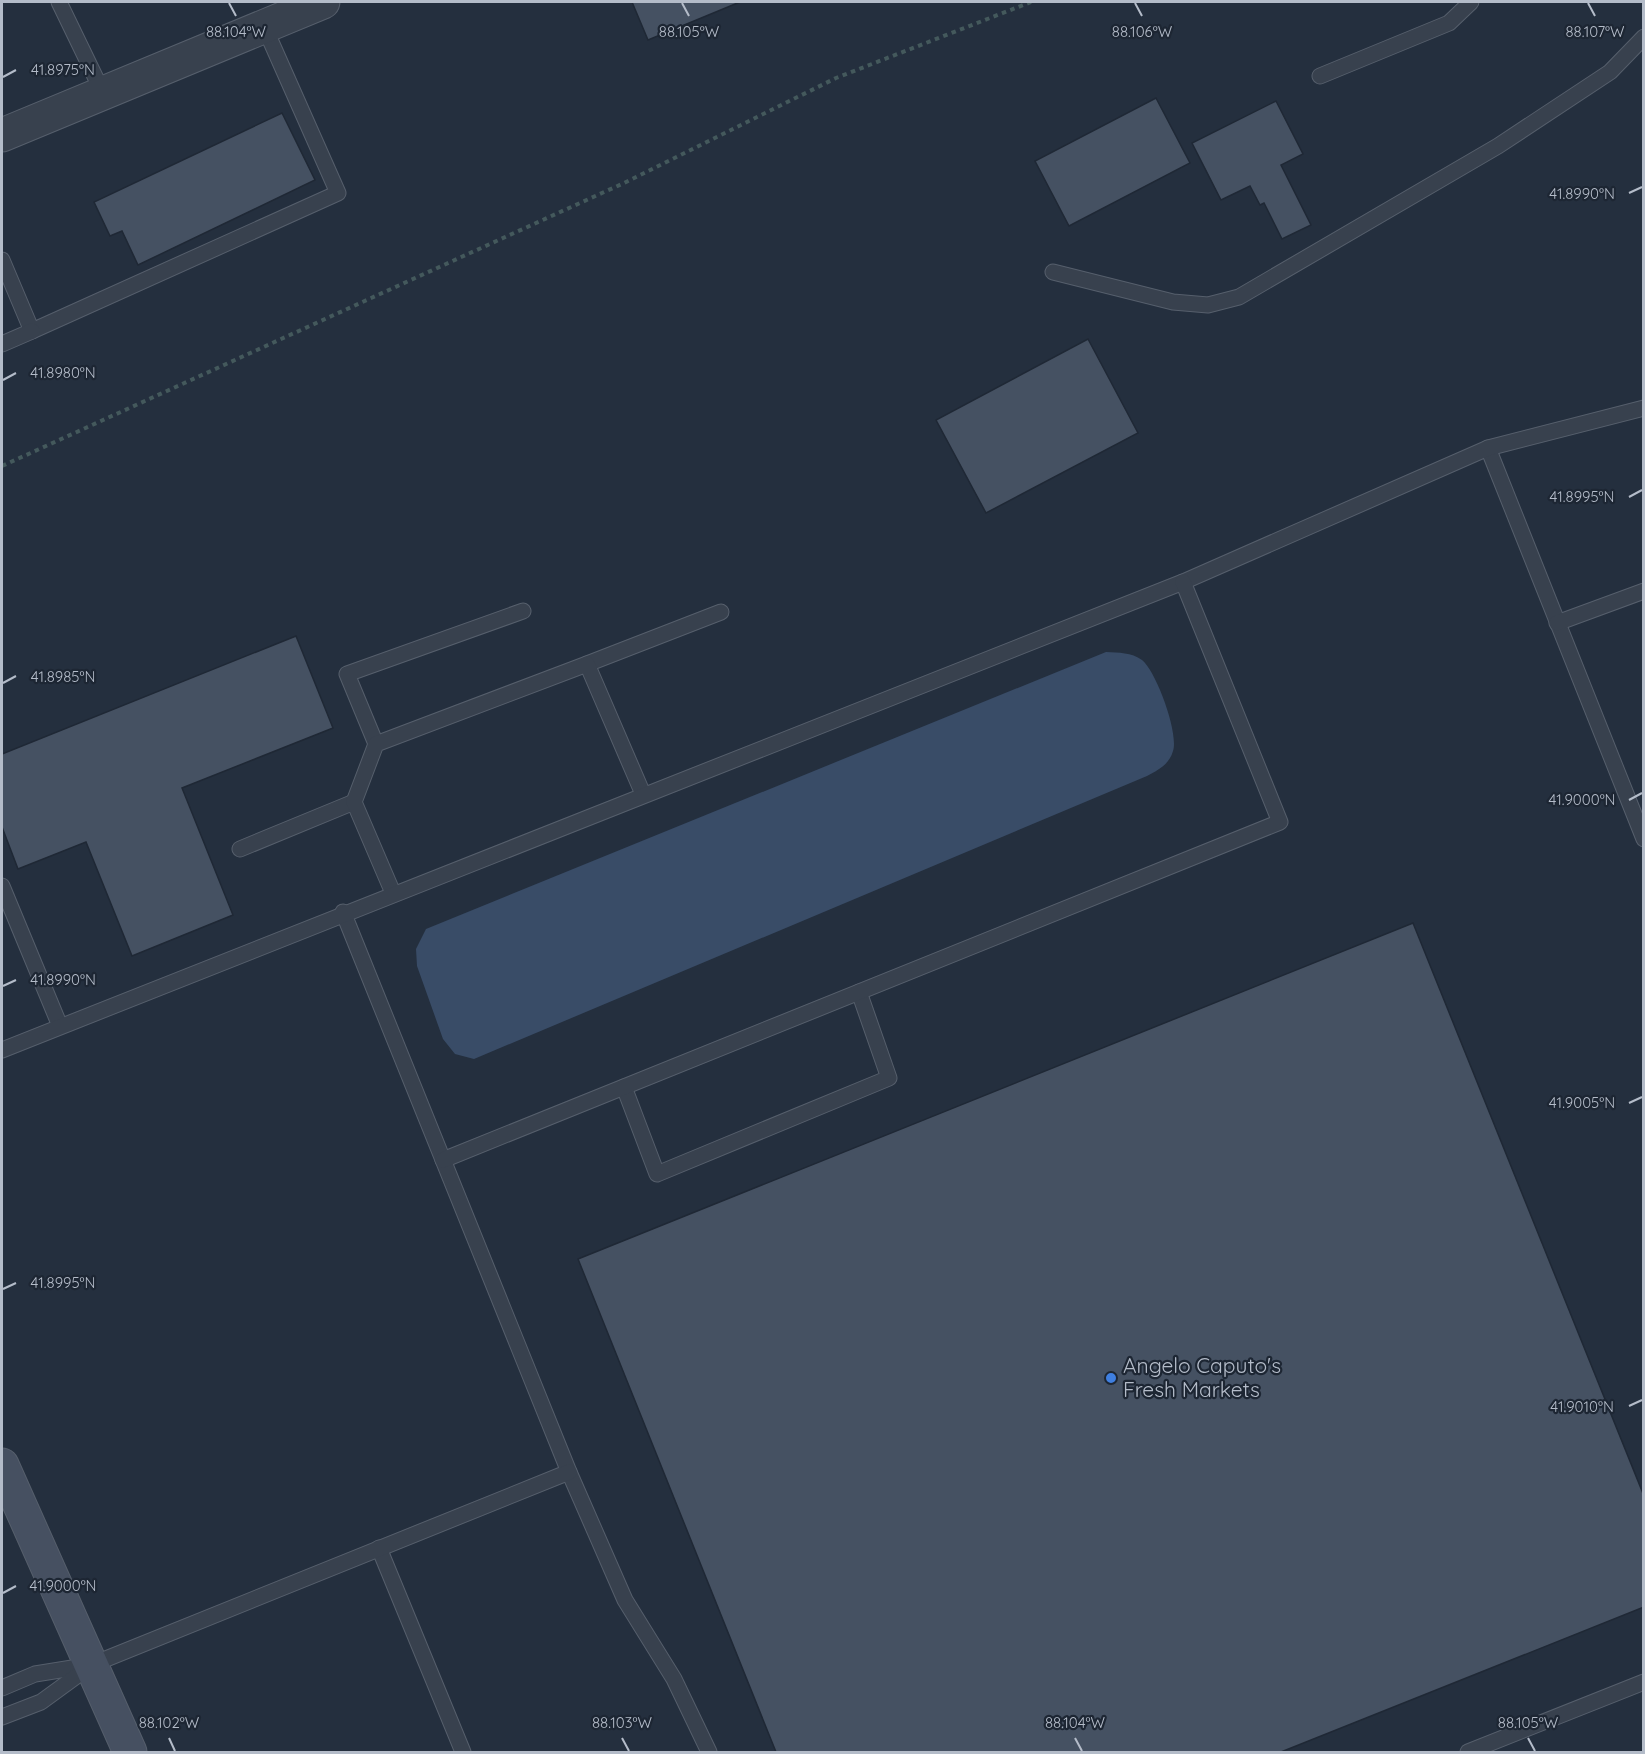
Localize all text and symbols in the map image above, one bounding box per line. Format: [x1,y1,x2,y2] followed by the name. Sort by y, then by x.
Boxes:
[206,22,267,41] text: 88.104°W
[659,22,720,41] text: 88.105°W
[1112,22,1173,41] text: 88.106°W
[1565,22,1625,41] text: 88.107°W
[31,60,95,79] text: 41.8975°N
[1549,184,1615,203] text: 41.8990°N
[30,363,96,382] text: 41.8980°N
[1550,487,1614,506] text: 41.8995°N
[31,667,95,686] text: 41.8985°N
[1548,790,1616,809] text: 41.9000°N
[30,970,96,989] text: 41.8990°N
[1549,1093,1615,1112] text: 41.9005°N
[31,1273,95,1292] text: 41.8995°N
[1123,1352,1281,1402] place label: Angelo Caputo's Fresh Markets
[1104,1371,1118,1385] marker: Angelo Caputo's Fresh Markets
[1550,1397,1614,1416] text: 41.9010°N
[29,1576,97,1595] text: 41.9000°N
[139,1713,200,1732] text: 88.102°W
[592,1713,653,1732] text: 88.103°W
[1045,1713,1106,1732] text: 88.104°W
[1498,1713,1559,1732] text: 88.105°W

